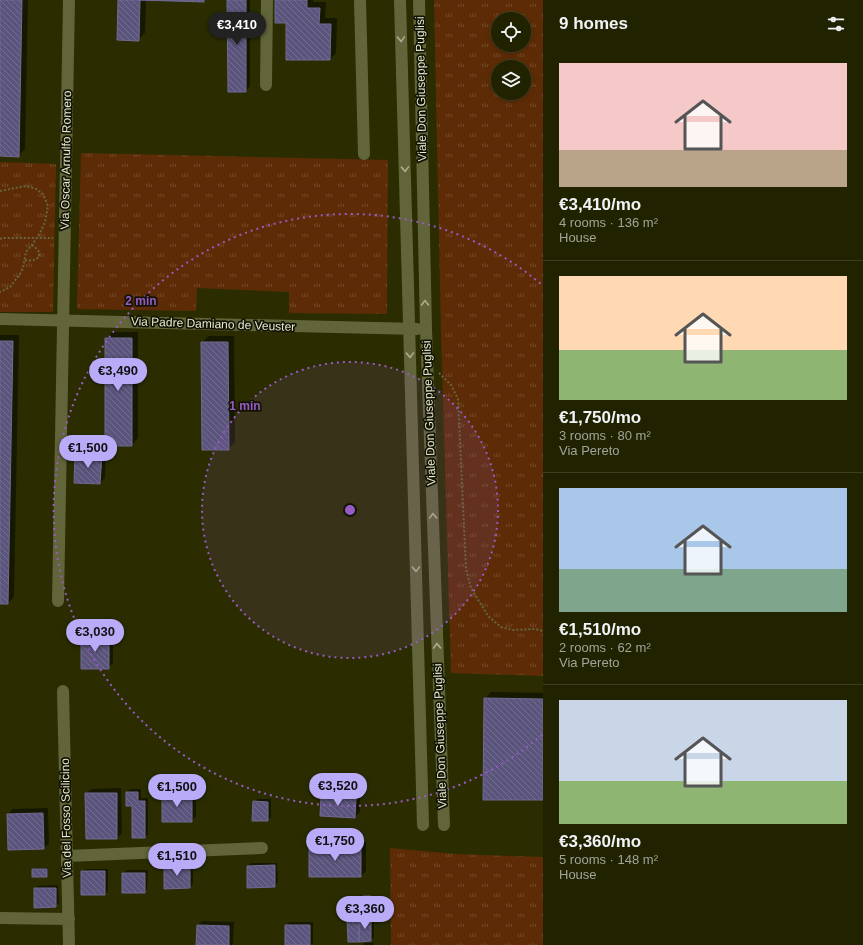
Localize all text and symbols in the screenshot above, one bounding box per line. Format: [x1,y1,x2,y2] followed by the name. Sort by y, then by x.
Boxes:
[204,12,270,46] pin: €3,410
[491,12,531,100] map controls
[491,12,531,52] button: locate
[825,13,847,35] icon: filters
[559,14,628,33] text: 9 homes
[413,16,429,162] street label: Viale Don Giuseppe Puglisi
[217,17,257,32] text: €3,410
[397,36,405,42] one-way arrow
[491,60,531,100] button: layers
[667,89,739,161] icon: home
[58,90,74,230] street label: Via Oscar Arnulfo Romero
[400,166,409,172] one-way arrow
[559,195,641,214] text: €3,410/mo
[559,215,658,230] text: 4 rooms · 136 m²
[559,230,597,245] text: House
[125,294,157,308] text: 2 min
[421,300,429,306] one-way arrow
[667,302,739,374] icon: home
[131,314,295,334] street label: Via Padre Damiano de Veuster
[419,340,439,486] street label: Viale Don Giuseppe Puglisi
[406,352,414,358] one-way arrow
[85,358,151,392] pin: €3,490
[98,363,138,378] text: €3,490
[229,399,261,413] text: 1 min
[559,408,641,427] text: €1,750/mo
[559,428,651,443] text: 3 rooms · 80 m²
[55,435,121,469] pin: €1,500
[68,440,108,455] text: €1,500
[559,443,619,458] text: Via Pereto
[343,503,357,517] centre of rings
[428,513,437,519] one-way arrow
[667,514,739,586] icon: home
[412,566,420,572] one-way arrow
[62,619,128,653] pin: €3,030
[559,620,641,639] text: €1,510/mo
[75,624,115,639] text: €3,030
[559,640,651,655] text: 2 rooms · 62 m²
[433,643,441,649] one-way arrow
[559,655,619,670] text: Via Pereto
[430,663,450,809] street label: Viale Don Giuseppe Puglisi
[667,726,739,798] icon: home
[58,758,74,878] street label: Via del Fosso Scilicino
[305,773,371,807] pin: €3,520
[144,774,210,808] pin: €1,500
[318,778,358,793] text: €3,520
[157,779,197,794] text: €1,500
[302,828,368,862] pin: €1,750
[559,832,641,851] text: €3,360/mo
[315,833,355,848] text: €1,750
[144,843,210,877] pin: €1,510
[157,848,197,863] text: €1,510
[559,852,658,867] text: 5 rooms · 148 m²
[559,867,597,882] text: House
[332,896,398,930] pin: €3,360
[345,901,385,916] text: €3,360

